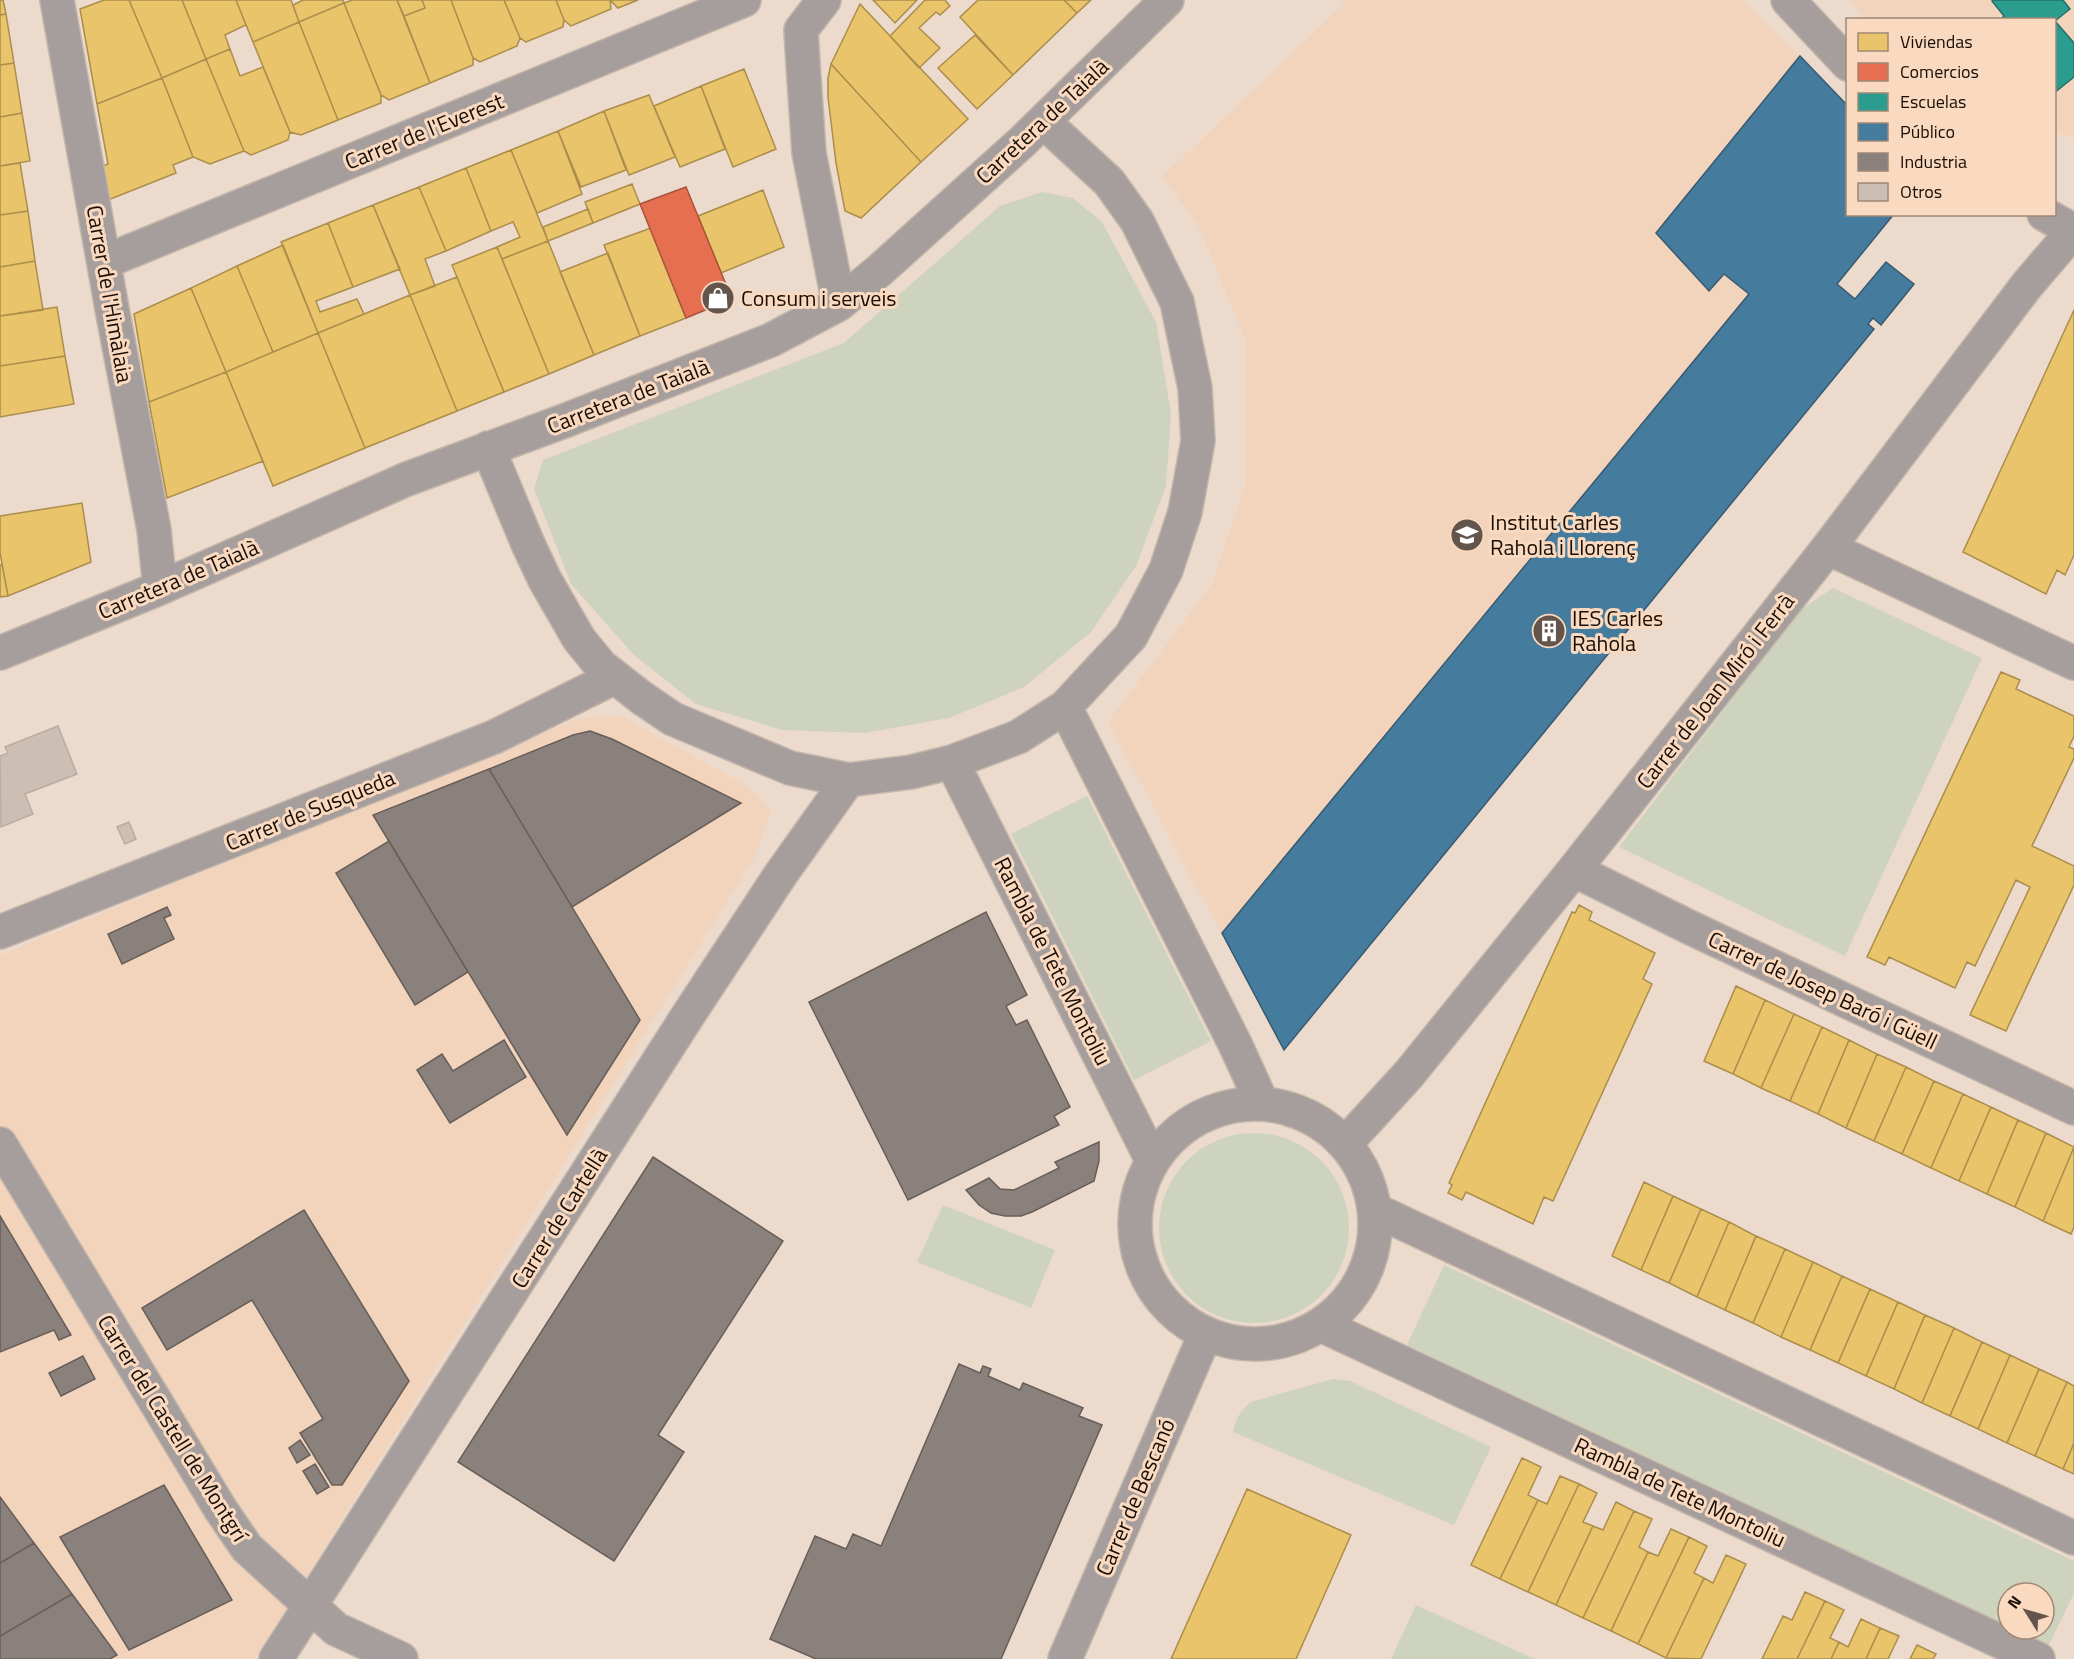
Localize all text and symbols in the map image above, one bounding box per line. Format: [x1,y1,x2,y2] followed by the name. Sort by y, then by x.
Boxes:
[1846,18,2056,216] legend
[1900,28,1973,55] text: Viviendas
[968,50,1116,192] street label: Carretera de Taialà
[1900,58,1979,85] text: Comercios
[339,84,509,178] street label: Carrer de l'Everest
[1900,88,1966,115] text: Escuelas
[1900,118,1955,145] text: Público
[1900,148,1967,175] text: Industria
[1900,178,1942,205] text: Otros
[78,202,142,386] street label: Carrer de l'Himàlaia
[700,280,736,316] shop icon: Consum i serveis
[741,281,896,315] place label: Consum i serveis
[542,349,714,443] street label: Carretera de Taialà
[1490,505,1636,564] place label: Institut Carles Rahola i Llorenç
[1449,517,1485,553] school or university icon: Institut Carles Rahola i Llorenç
[92,530,264,628] street label: Carretera de Taialà
[1628,586,1802,796] street label: Carrer de Joan Miró i Ferrà
[1572,601,1663,660] place label: IES Carles Rahola
[1531,613,1567,649] building icon: IES Carles Rahola
[220,761,400,859] street label: Carrer de Susqueda
[986,851,1120,1071] street label: Rambla de Tete Montoliu
[1703,922,1943,1058] street label: Carrer de Josep Baró i Güell
[502,1141,616,1295] street label: Carrer de Cartellà
[89,1308,258,1550] street label: Carrer del Castell de Montgrí
[1087,1413,1183,1581] street label: Carrer de Bescanó
[1569,1428,1791,1556] street label: Rambla de Tete Montoliu
[1996,1581,2056,1641] north arrow
[2001,1590,2027,1614] text: N

